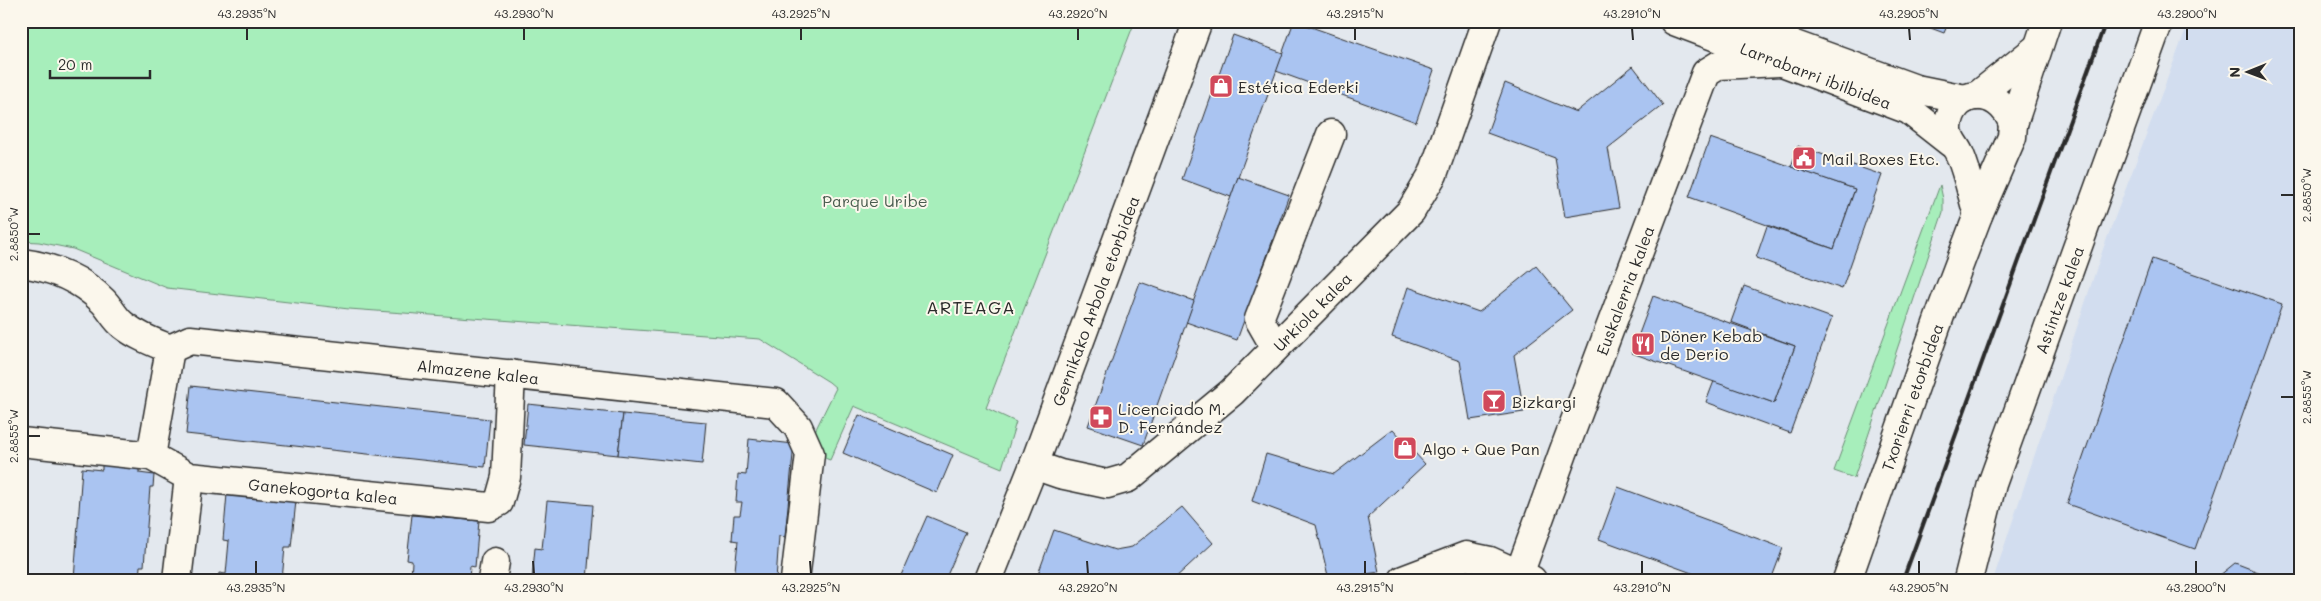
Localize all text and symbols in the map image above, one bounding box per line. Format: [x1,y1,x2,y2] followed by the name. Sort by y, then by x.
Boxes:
[218,5,276,21] text: 43.2935°N
[494,5,554,21] text: 43.2930°N
[772,5,830,21] text: 43.2925°N
[1049,5,1107,21] text: 43.2920°N
[1326,5,1384,21] text: 43.2915°N
[1603,5,1661,21] text: 43.2910°N
[1879,5,1939,21] text: 43.2905°N
[2157,5,2217,21] text: 43.2900°N
[1738,37,1895,113] street label: Larrabarri ibilbidea
[50,48,150,80] scale bar
[2224,48,2274,98] north arrow
[58,54,92,74] text: 20 m
[2225,67,2244,78] text: N
[1208,73,1234,99] shop icon: Estética Ederki
[1238,76,1359,97] place label: Estética Ederki
[1791,145,1817,171] public building icon: Mail Boxes Etc.
[1822,148,1939,169] place label: Mail Boxes Etc.
[2298,168,2314,222] text: 2.8850°W
[822,190,928,211] park label: Parque Uribe
[1046,193,1143,409] street label: Gernikako Arbola etorbidea
[5,207,21,261] text: 2.8850°W
[1590,223,1658,358] street label: Euskalerria kalea
[2029,243,2088,356] street label: Astintze kalea
[1268,267,1356,355] street label: Urkiola kalea
[926,295,1016,319] district label: ARTEAGA
[1876,320,1947,474] street label: Txorierri etorbidea
[1660,325,1762,364] place label: Döner Kebab de Derio
[1630,331,1656,357] restaurant icon: Döner Kebab de Derio
[416,354,540,388] street label: Almazene kalea
[2298,370,2314,424] text: 2.8855°W
[1481,388,1507,414] bar icon: Bizkargi
[1512,391,1576,412] place label: Bizkargi
[1118,398,1226,437] place label: Licenciado M. D. Fernández
[1088,404,1114,430] pharmacy icon: Licenciado M. D. Fernández
[5,409,21,463] text: 2.8855°W
[1392,435,1418,461] shop icon: Algo + Que Pan
[1422,438,1540,459] place label: Algo + Que Pan
[248,473,399,508] street label: Ganekogorta kalea
[227,579,285,595] text: 43.2935°N
[504,579,564,595] text: 43.2930°N
[782,579,840,595] text: 43.2925°N
[1059,579,1117,595] text: 43.2920°N
[1336,579,1394,595] text: 43.2915°N
[1613,579,1671,595] text: 43.2910°N
[1889,579,1949,595] text: 43.2905°N
[2166,579,2226,595] text: 43.2900°N

